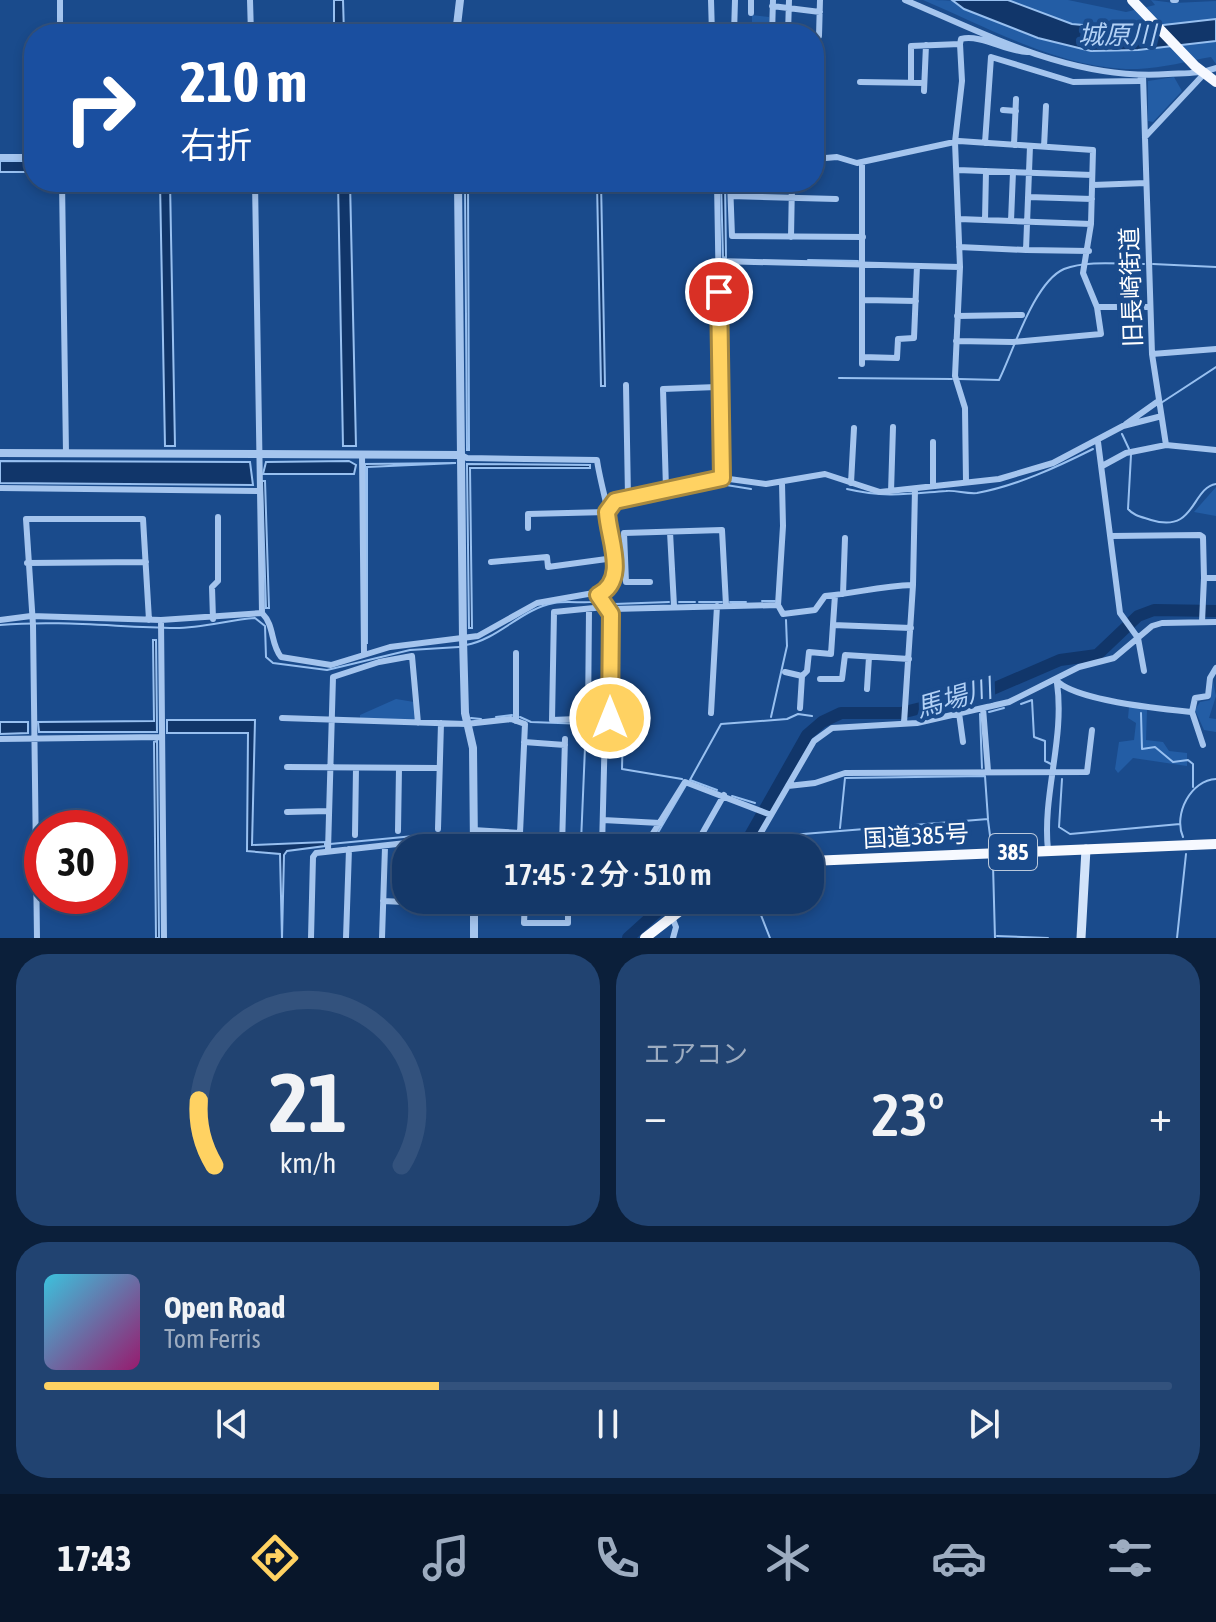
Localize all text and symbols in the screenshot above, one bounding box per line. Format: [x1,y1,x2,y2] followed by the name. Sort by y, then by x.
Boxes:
[1078,20,1159,50] water label: 城原川
[180,50,307,114] text: 210 m
[48,56,152,160] icon: right
[180,124,252,166] text: 右折
[1115,227,1147,347] street label: 旧長崎街道
[685,258,753,326] pin
[697,270,741,314] icon: arrive
[912,672,999,723] water label: 馬場川
[568,676,652,760] position arrow
[24,810,128,914] speed limit sign: 30
[862,820,970,852] street label: 国道385号
[989,834,1037,870] road number: 385
[504,857,712,891] text: 17:45 · 2 分 · 510 m
[644,1039,748,1069] text: エアコン
[269,1054,347,1150] text: 21
[872,1080,944,1149] text: 23°
[644,1090,667,1140] text: −
[1149,1090,1172,1140] text: +
[280,1146,336,1179] text: km/h
[164,1290,285,1324] text: Open Road
[164,1324,261,1354] text: Tom Ferris
[210,1402,254,1446] icon: previous
[586,1402,630,1446] icon: pause
[962,1402,1006,1446] icon: next
[247,1530,303,1586] icon: directions
[418,1530,474,1586] icon: music
[589,1530,645,1586] icon: phone
[760,1530,816,1586] icon: climate
[931,1530,987,1586] icon: car
[1102,1530,1158,1586] icon: filters
[58,1537,132,1579] text: 17:43

